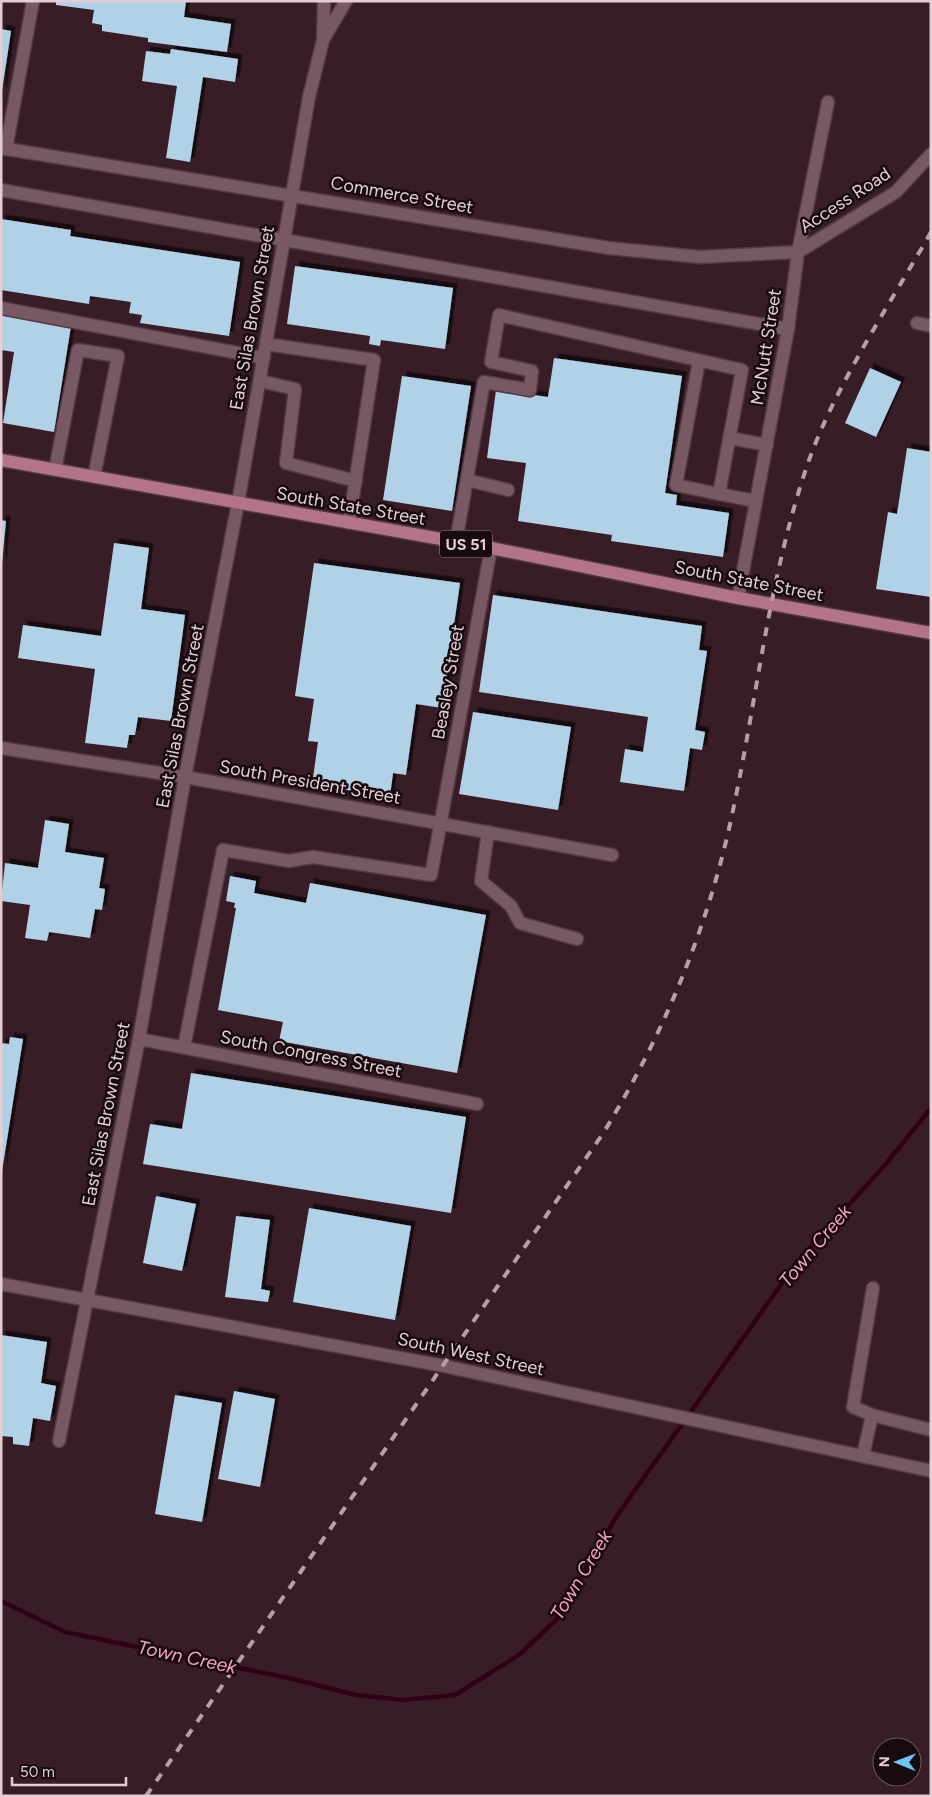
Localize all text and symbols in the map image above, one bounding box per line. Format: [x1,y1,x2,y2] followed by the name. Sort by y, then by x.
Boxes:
[795,162,895,238] street label: Access Road
[329,172,475,218] street label: Commerce Street
[225,224,279,412] street label: East Silas Brown Street
[746,287,786,407] street label: McNutt Street
[275,482,428,530] street label: South State Street
[440,530,492,558] road number: US 51
[673,556,826,606] street label: South State Street
[151,622,209,810] street label: East Silas Brown Street
[427,623,469,741] street label: Beasley Street
[218,755,403,809] street label: South President Street
[77,1020,135,1208] street label: East Silas Brown Street
[218,1026,404,1082] street label: South Congress Street
[774,1200,857,1292] water label: Town Creek
[396,1328,546,1380] street label: South West Street
[545,1525,617,1624] water label: Town Creek
[135,1635,239,1679] water label: Town Creek
[872,1737,922,1787] north arrow
[12,1754,126,1786] scale bar
[876,1756,893,1767] text: N
[20,1763,55,1781] text: 50 m

